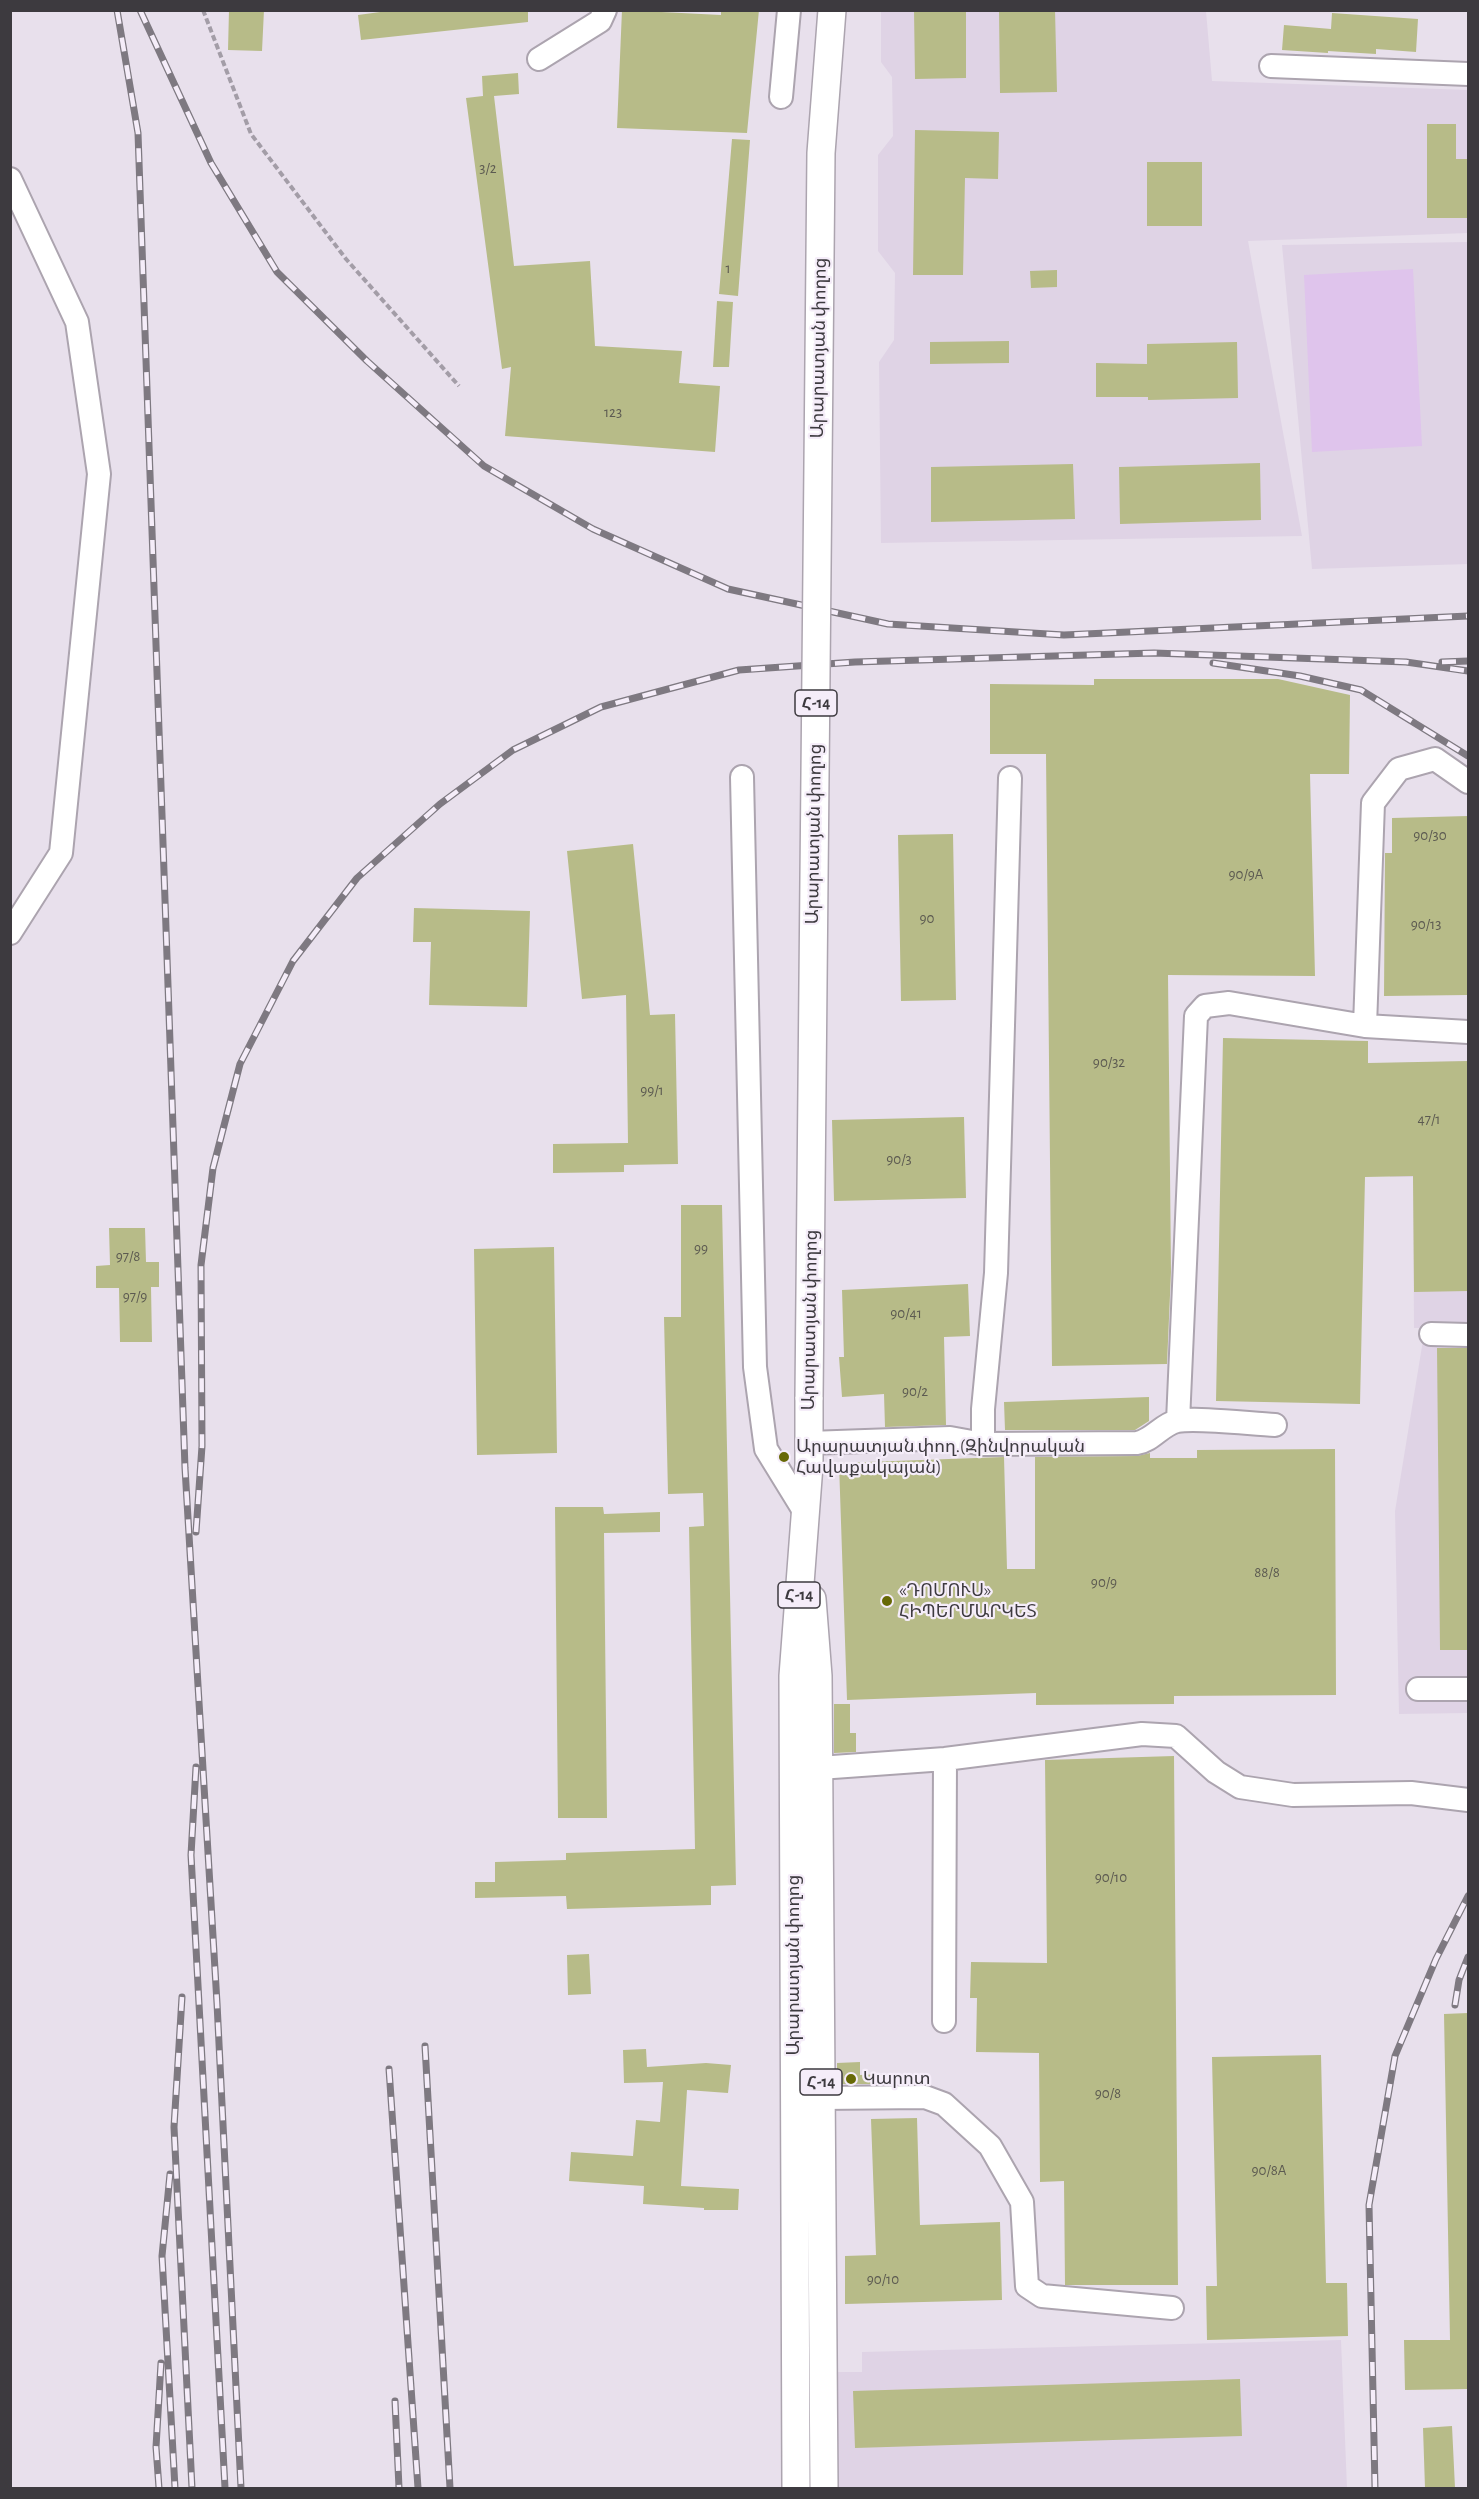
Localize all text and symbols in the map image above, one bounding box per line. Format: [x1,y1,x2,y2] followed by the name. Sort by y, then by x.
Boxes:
[479,159,497,177] house number: 3/2
[807,257,831,439] street label: Արարատյան փողոց
[725,259,731,277] house number: 1
[604,403,622,421] house number: 123
[795,690,837,716] road number: Հ-14
[802,743,826,925] street label: Արարատյան փողոց
[1413,826,1447,844] house number: 90/30
[1229,865,1263,883] house number: 90/9A
[920,909,934,927] house number: 90
[1411,915,1441,933] house number: 90/13
[1093,1053,1125,1071] house number: 90/32
[640,1081,664,1099] house number: 99/1
[1418,1110,1440,1128] house number: 47/1
[886,1150,912,1168] house number: 90/3
[798,1229,822,1411] street label: Արարատյան փողոց
[694,1239,708,1257] house number: 99
[116,1247,140,1265] house number: 97/8
[123,1287,147,1305] house number: 97/9
[890,1304,922,1322] house number: 90/41
[902,1382,928,1400] house number: 90/2
[796,1436,1085,1478] place label: Արարատյան փող․(Զինվորական Հավաքակայան)
[777,1450,791,1464] marker: Արարատյան փող․(Զինվորական Հավաքակայան)
[1254,1563,1280,1581] house number: 88/8
[1091,1573,1117,1591] house number: 90/9
[899,1580,1037,1622] place label: «ԴՈՄՈՒՍ» ՀԻՊԵՐՄԱՐԿԵՏ
[778,1582,820,1608] road number: Հ-14
[880,1594,894,1608] marker: «ԴՈՄՈՒՍ» ՀԻՊԵՐՄԱՐԿԵՏ
[1095,1868,1127,1886] house number: 90/10
[783,1875,805,2055] street label: Արարատյան փողոց
[863,2068,931,2090] place label: Կարոտ
[800,2069,842,2095] road number: Հ-14
[844,2072,858,2086] marker: Կարոտ
[1095,2084,1121,2102] house number: 90/8
[1251,2161,1287,2179] house number: 90/8A
[867,2270,899,2288] house number: 90/10

